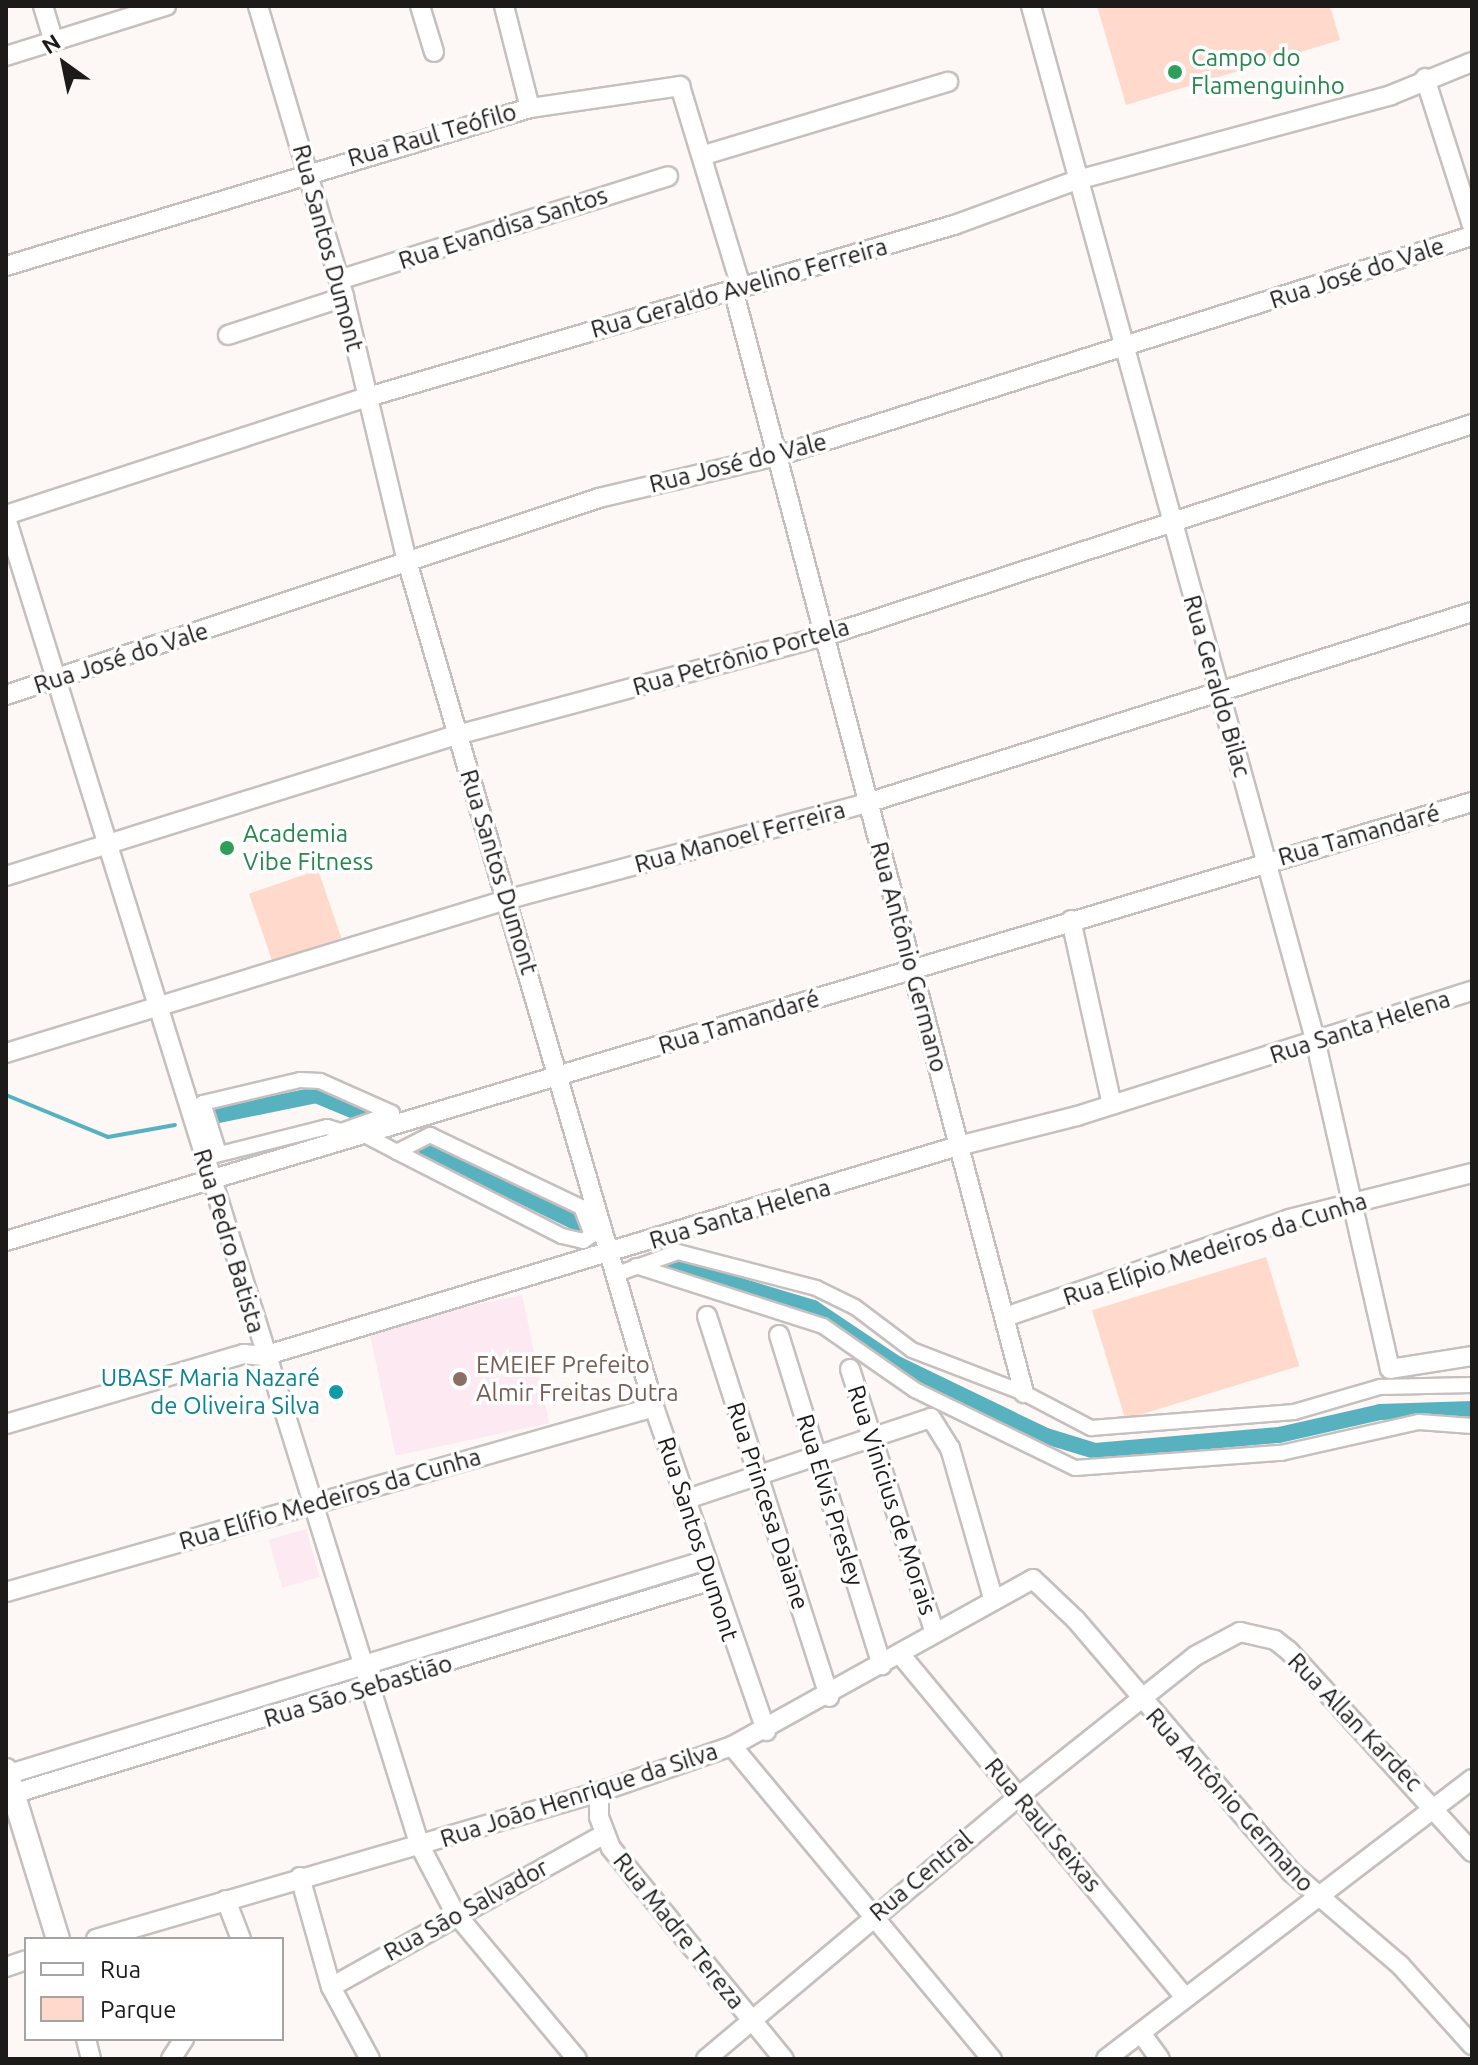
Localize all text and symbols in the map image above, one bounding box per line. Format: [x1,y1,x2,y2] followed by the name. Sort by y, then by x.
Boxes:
[24,24,104,104] north arrow
[37,29,64,58] text: N
[1191,44,1345,100] place label: Campo do Flamenguinho
[1166,63,1184,81] marker: Campo do Flamenguinho
[344,97,520,173] street label: Rua Raul Teófilo
[287,141,369,355] street label: Rua Santos Dumont
[395,181,611,275] street label: Rua Evandisa Santos
[1266,231,1448,315] street label: Rua José do Vale
[587,232,891,344] street label: Rua Geraldo Avelino Ferreira
[646,427,830,499] street label: Rua José do Vale
[1177,592,1257,780] street label: Rua Geraldo Bilac
[629,612,853,702] street label: Rua Petrônio Portela
[30,616,212,700] street label: Rua José do Vale
[454,766,544,978] street label: Rua Santos Dumont
[631,795,849,879] street label: Rua Manoel Ferreira
[1275,798,1443,872] street label: Rua Tamandaré
[243,820,373,876] place label: Academia Vibe Fitness
[218,839,236,857] marker: Academia Vibe Fitness
[864,839,954,1075] street label: Rua Antônio Germano
[655,984,823,1060] street label: Rua Tamandaré
[1266,984,1454,1070] street label: Rua Santa Helena
[187,1145,271,1337] street label: Rua Pedro Batista
[646,1173,834,1255] street label: Rua Santa Helena
[1060,1186,1370,1312] street label: Rua Elípio Medeiros da Cunha
[476,1351,679,1407] place label: EMEIEF Prefeito Almir Freitas Dutra
[101,1364,320,1420] place label: UBASF Maria Nazaré de Oliveira Silva
[451,1370,469,1388] marker: EMEIEF Prefeito Almir Freitas Dutra
[841,1382,943,1618] street label: Rua Vinicius de Morais
[327,1383,345,1401] marker: UBASF Maria Nazaré de Oliveira Silva
[721,1399,815,1613] street label: Rua Princesa Daiane
[790,1411,870,1589] street label: Rua Elvis Presley
[651,1433,745,1645] street label: Rua Santos Dumont
[176,1442,484,1556] street label: Rua Elífio Medeiros da Cunha
[1282,1647,1428,1797] street label: Rua Allan Kardec
[260,1649,456,1733] street label: Rua São Sebastião
[1140,1702,1320,1898] street label: Rua Antônio Germano
[437,1737,721,1853] street label: Rua João Henrique da Silva
[979,1752,1107,1898] street label: Rua Raul Seixas
[864,1825,978,1927] street label: Rua Central
[607,1847,751,2015] street label: Rua Madre Tereza
[379,1853,553,1967] street label: Rua São Salvador
[24,1937,284,2041] legend
[100,1956,141,1983] text: Rua
[100,1996,177,2023] text: Parque

